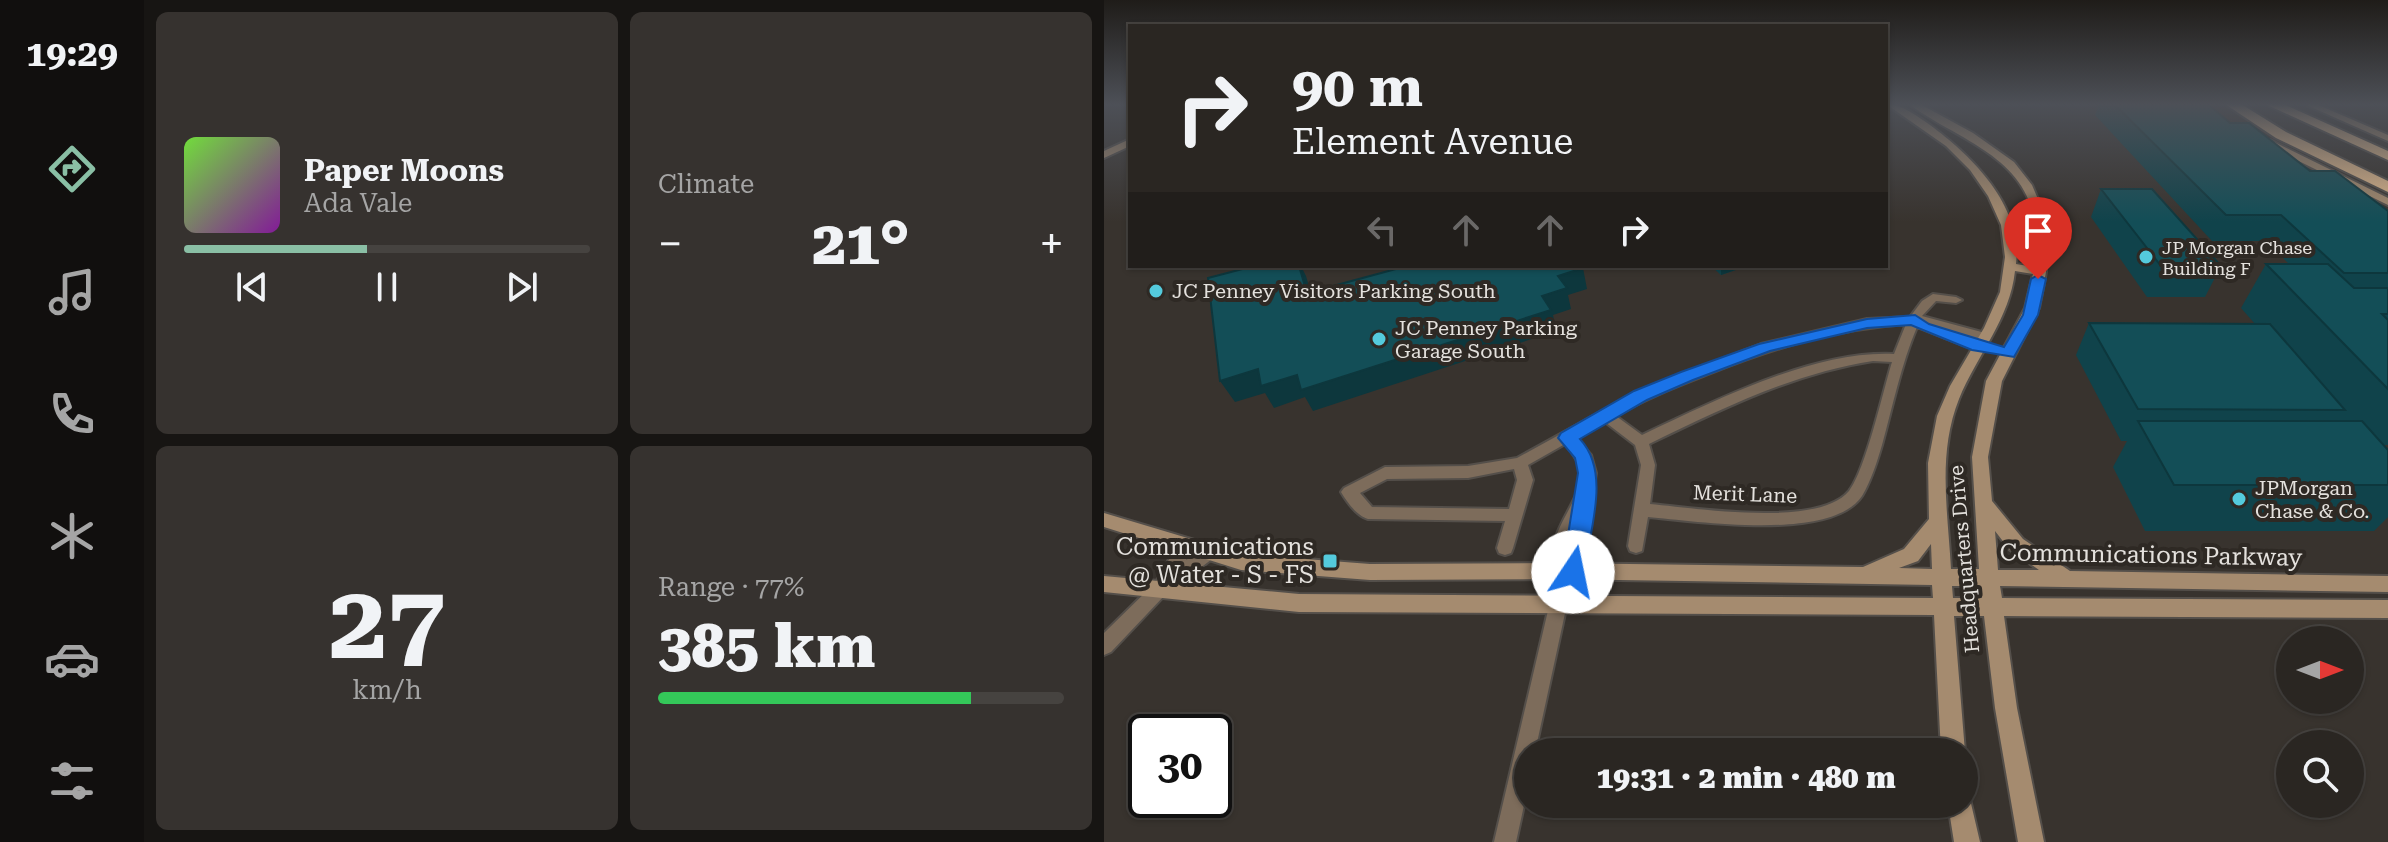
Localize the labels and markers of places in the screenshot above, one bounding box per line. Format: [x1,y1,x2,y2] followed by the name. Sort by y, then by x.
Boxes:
[2004,197,2072,279] pin
[2162,237,2312,279] place label: JP Morgan Chase Building F
[2137,248,2155,266] marker: JP Morgan Chase Building F
[1172,279,1496,303] place label: JC Penney Visitors Parking South
[1147,282,1165,300] marker: JC Penney Visitors Parking South
[1395,316,1578,363] place label: JC Penney Parking Garage South
[1370,330,1388,348] marker: JC Penney Parking Garage South
[2255,476,2369,523] place label: JPMorgan Chase & Co.
[2230,490,2248,508] marker: JPMorgan Chase & Co.
[1116,533,1314,589] place label: Communications @ Water - S - FS
[1321,552,1339,570] marker: Communications @ Water - S - FS

